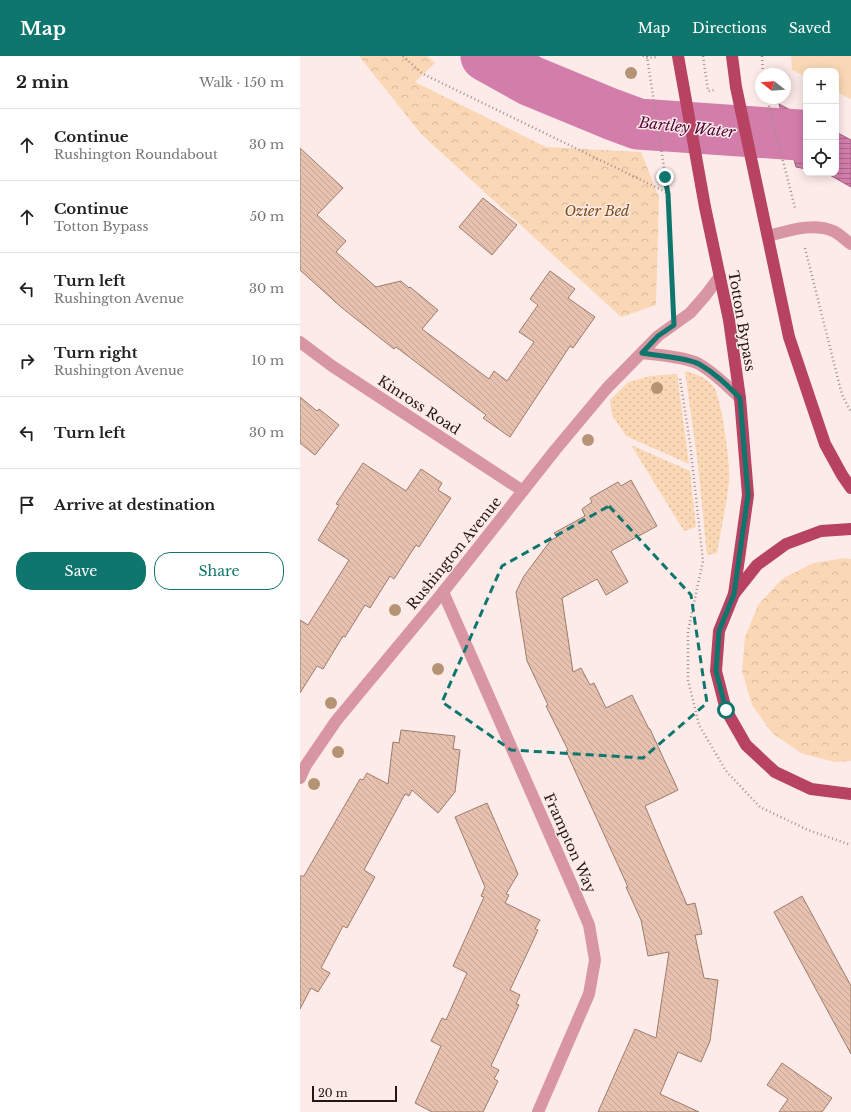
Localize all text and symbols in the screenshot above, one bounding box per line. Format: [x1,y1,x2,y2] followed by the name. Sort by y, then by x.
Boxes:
[20,17,66,40] text: Map
[638,19,670,37] text: Map
[692,19,767,37] text: Directions
[789,19,831,37] text: Saved
[755,68,791,104] north arrow
[803,68,839,176] map controls
[803,68,839,104] button: +
[16,72,69,93] text: 2 min
[199,74,284,91] text: Walk · 150 m
[803,104,839,140] button: −
[637,112,737,142] water label: Bartley Water
[54,127,129,146] text: Continue
[16,134,38,156] icon: ahead
[249,136,284,153] text: 30 m
[803,140,839,176] button: locate
[54,146,218,163] text: Rushington Roundabout
[656,168,674,186] route end
[54,199,129,218] text: Continue
[565,202,630,220] park label: Ozier Bed
[16,206,38,228] icon: ahead
[250,208,284,225] text: 50 m
[54,218,148,235] text: Totton Bypass
[724,269,760,373] street label: Totton Bypass
[54,271,125,290] text: Turn left
[16,278,38,300] icon: left
[249,280,284,297] text: 30 m
[54,290,184,307] text: Rushington Avenue
[54,343,137,362] text: Turn right
[16,350,38,372] icon: right
[251,352,284,369] text: 10 m
[54,362,184,379] text: Rushington Avenue
[374,372,464,439] street label: Kinross Road
[16,422,38,444] icon: left
[54,423,125,442] text: Turn left
[249,424,284,441] text: 30 m
[403,493,505,613] street label: Rushington Avenue
[16,494,38,516] icon: arrive
[54,495,215,514] text: Arrive at destination
[16,552,146,590] button: Save
[154,552,284,590] button: Share
[717,701,735,719] route start
[540,790,600,896] street label: Frampton Way
[312,1084,397,1103] scale bar
[318,1086,348,1100] text: 20 m

